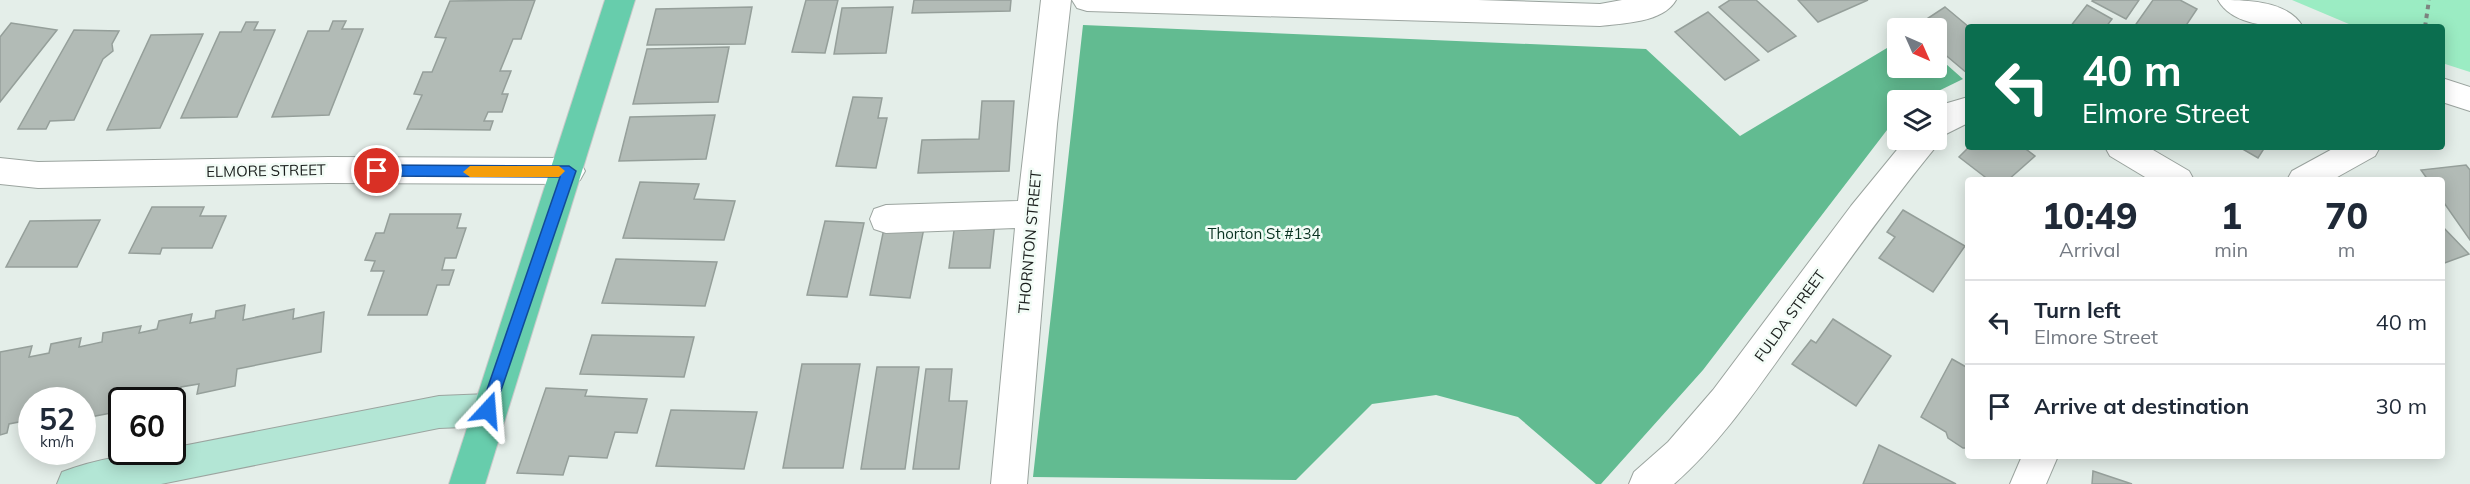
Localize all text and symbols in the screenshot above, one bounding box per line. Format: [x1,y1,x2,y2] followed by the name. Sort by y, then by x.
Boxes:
[1887,18,1947,78] north arrow
[1887,18,1947,150] map controls
[2082,44,2182,97] text: 40 m
[1983,48,2061,126] icon: left
[1887,90,1947,150] button: layers
[2082,96,2249,130] text: Elmore Street
[351,145,402,196] pin
[360,154,393,187] icon: arrive
[206,160,326,181] street label: ELMORE STREET
[1014,169,1045,314] street label: THORNTON STREET
[2042,193,2138,238] text: 10:49
[2220,193,2242,238] text: 1
[2325,193,2368,238] text: 70
[1207,224,1321,243] park label: Thorton St #134
[2059,237,2120,262] text: Arrival
[2214,237,2248,262] text: min
[2338,237,2355,262] text: m
[1750,266,1829,365] street label: FULDA STREET
[2034,296,2121,324] text: Turn left
[1983,306,2016,339] icon: left
[2376,308,2427,336] text: 40 m
[2034,324,2158,349] text: Elmore Street
[456,378,520,442] position arrow
[108,387,186,465] speed limit sign: 60
[1983,390,2016,423] icon: arrive
[2034,392,2249,420] text: Arrive at destination
[2376,392,2427,420] text: 30 m
[39,400,75,438] text: 52
[40,432,74,451] text: km/h

